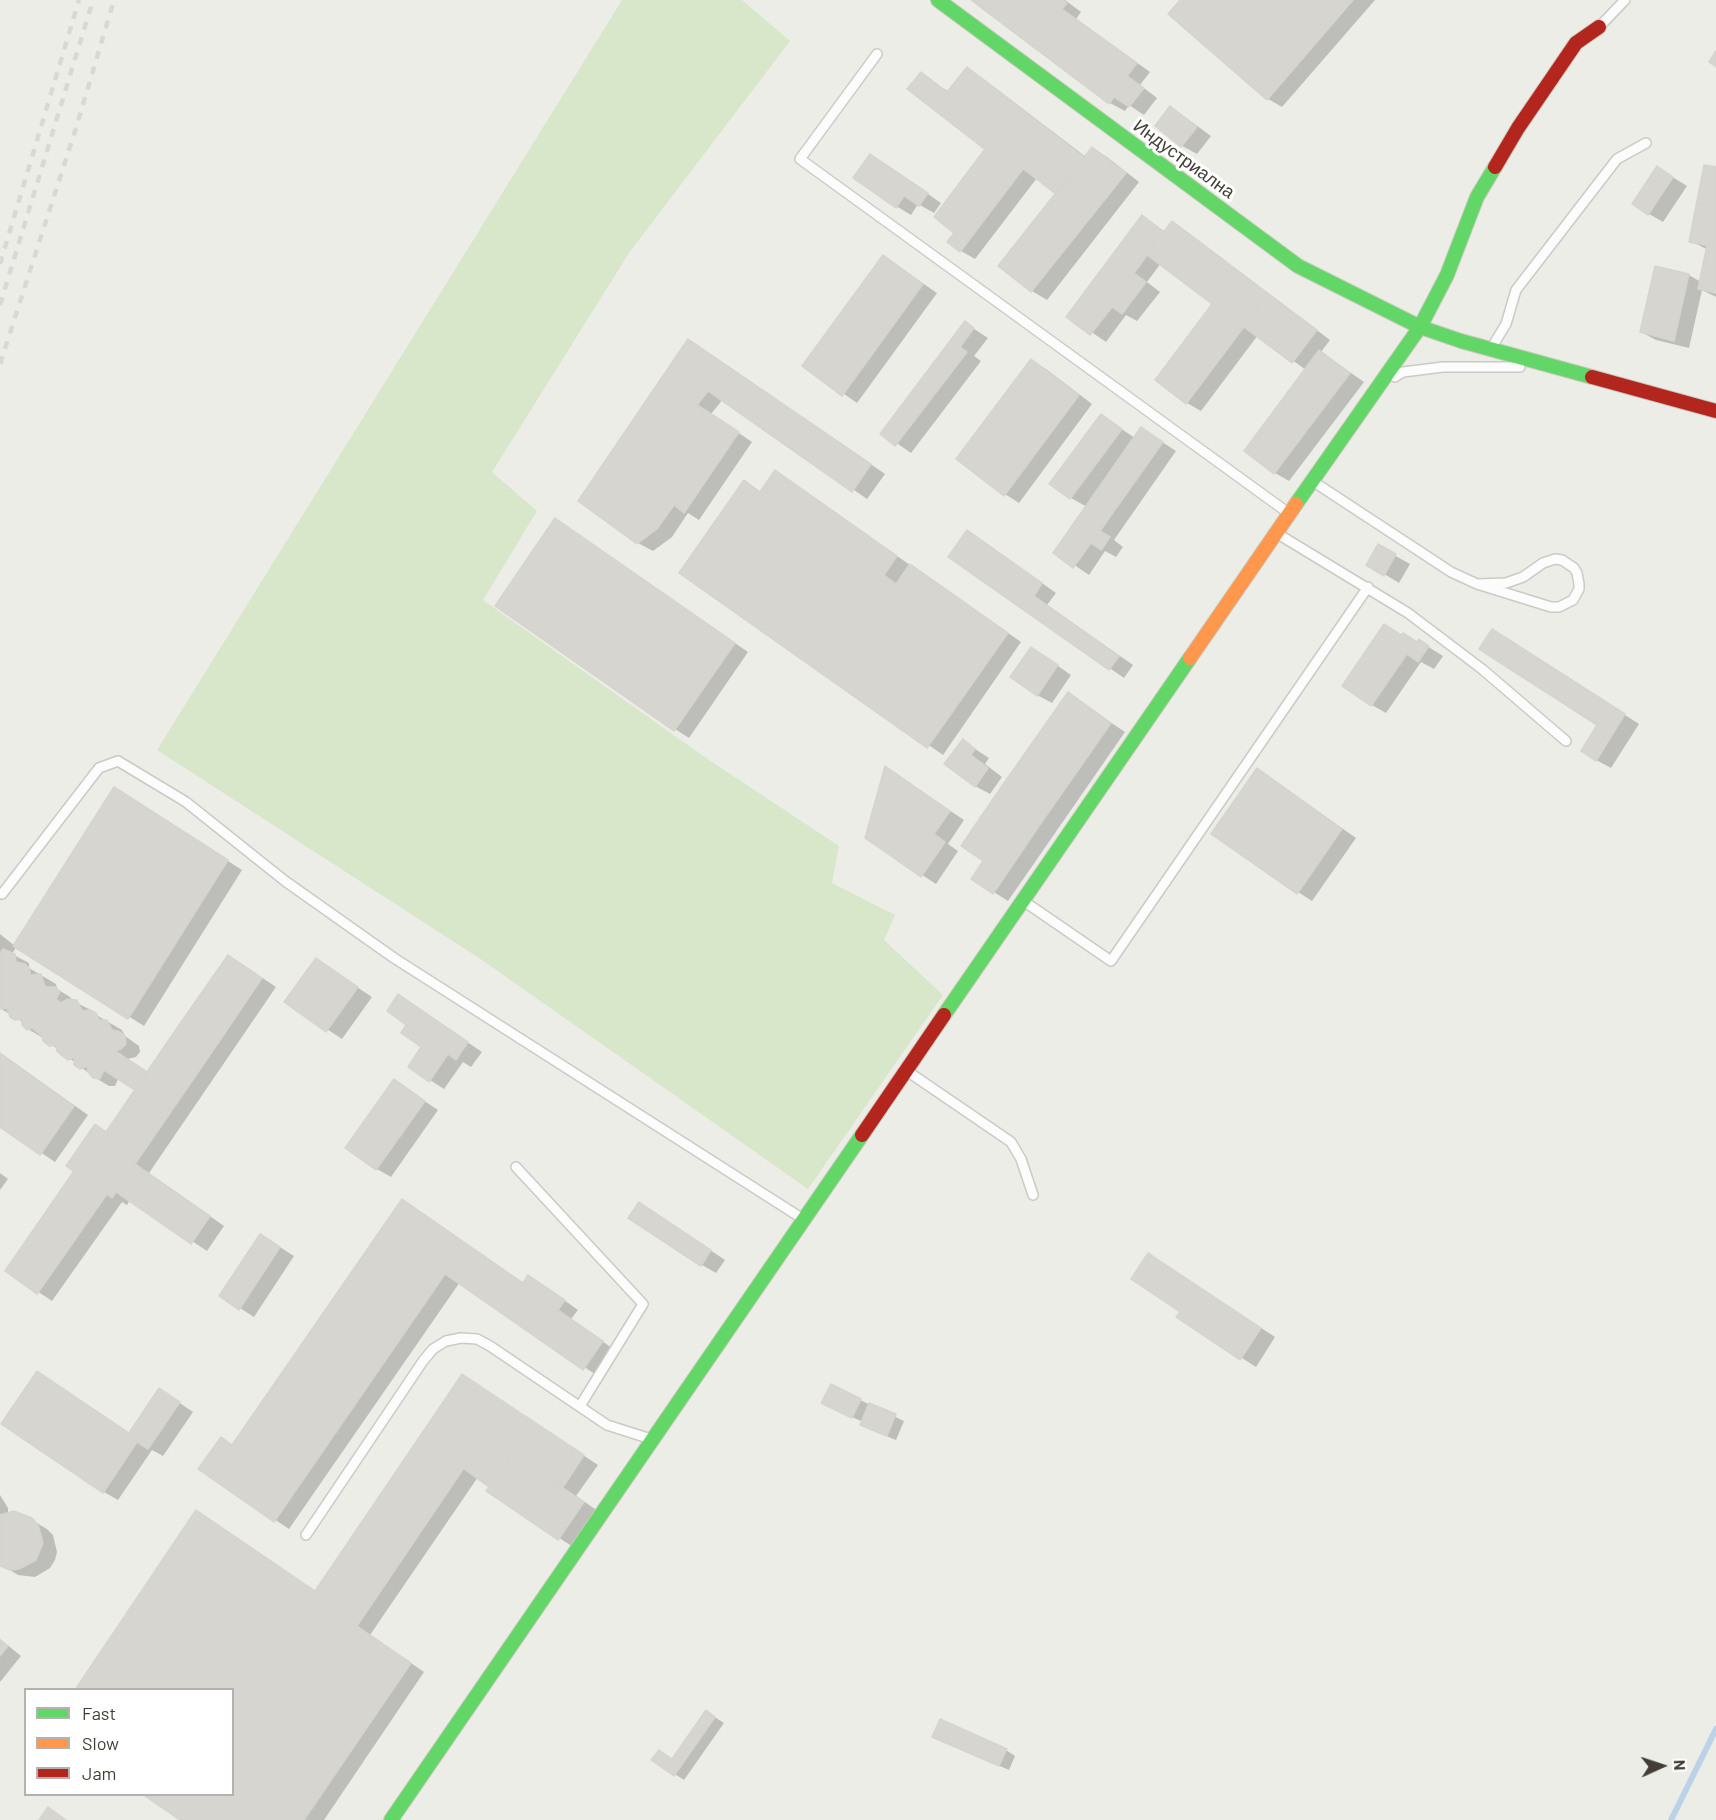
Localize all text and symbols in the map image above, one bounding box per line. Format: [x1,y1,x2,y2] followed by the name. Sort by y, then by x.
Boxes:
[1129,115,1239,203] street label: Индустриална
[24,1688,234,1796] legend
[82,1702,116,1724] text: Fast
[82,1732,119,1754] text: Slow
[1632,1736,1692,1796] north arrow
[1671,1759,1690,1771] text: N
[82,1762,116,1784] text: Jam

